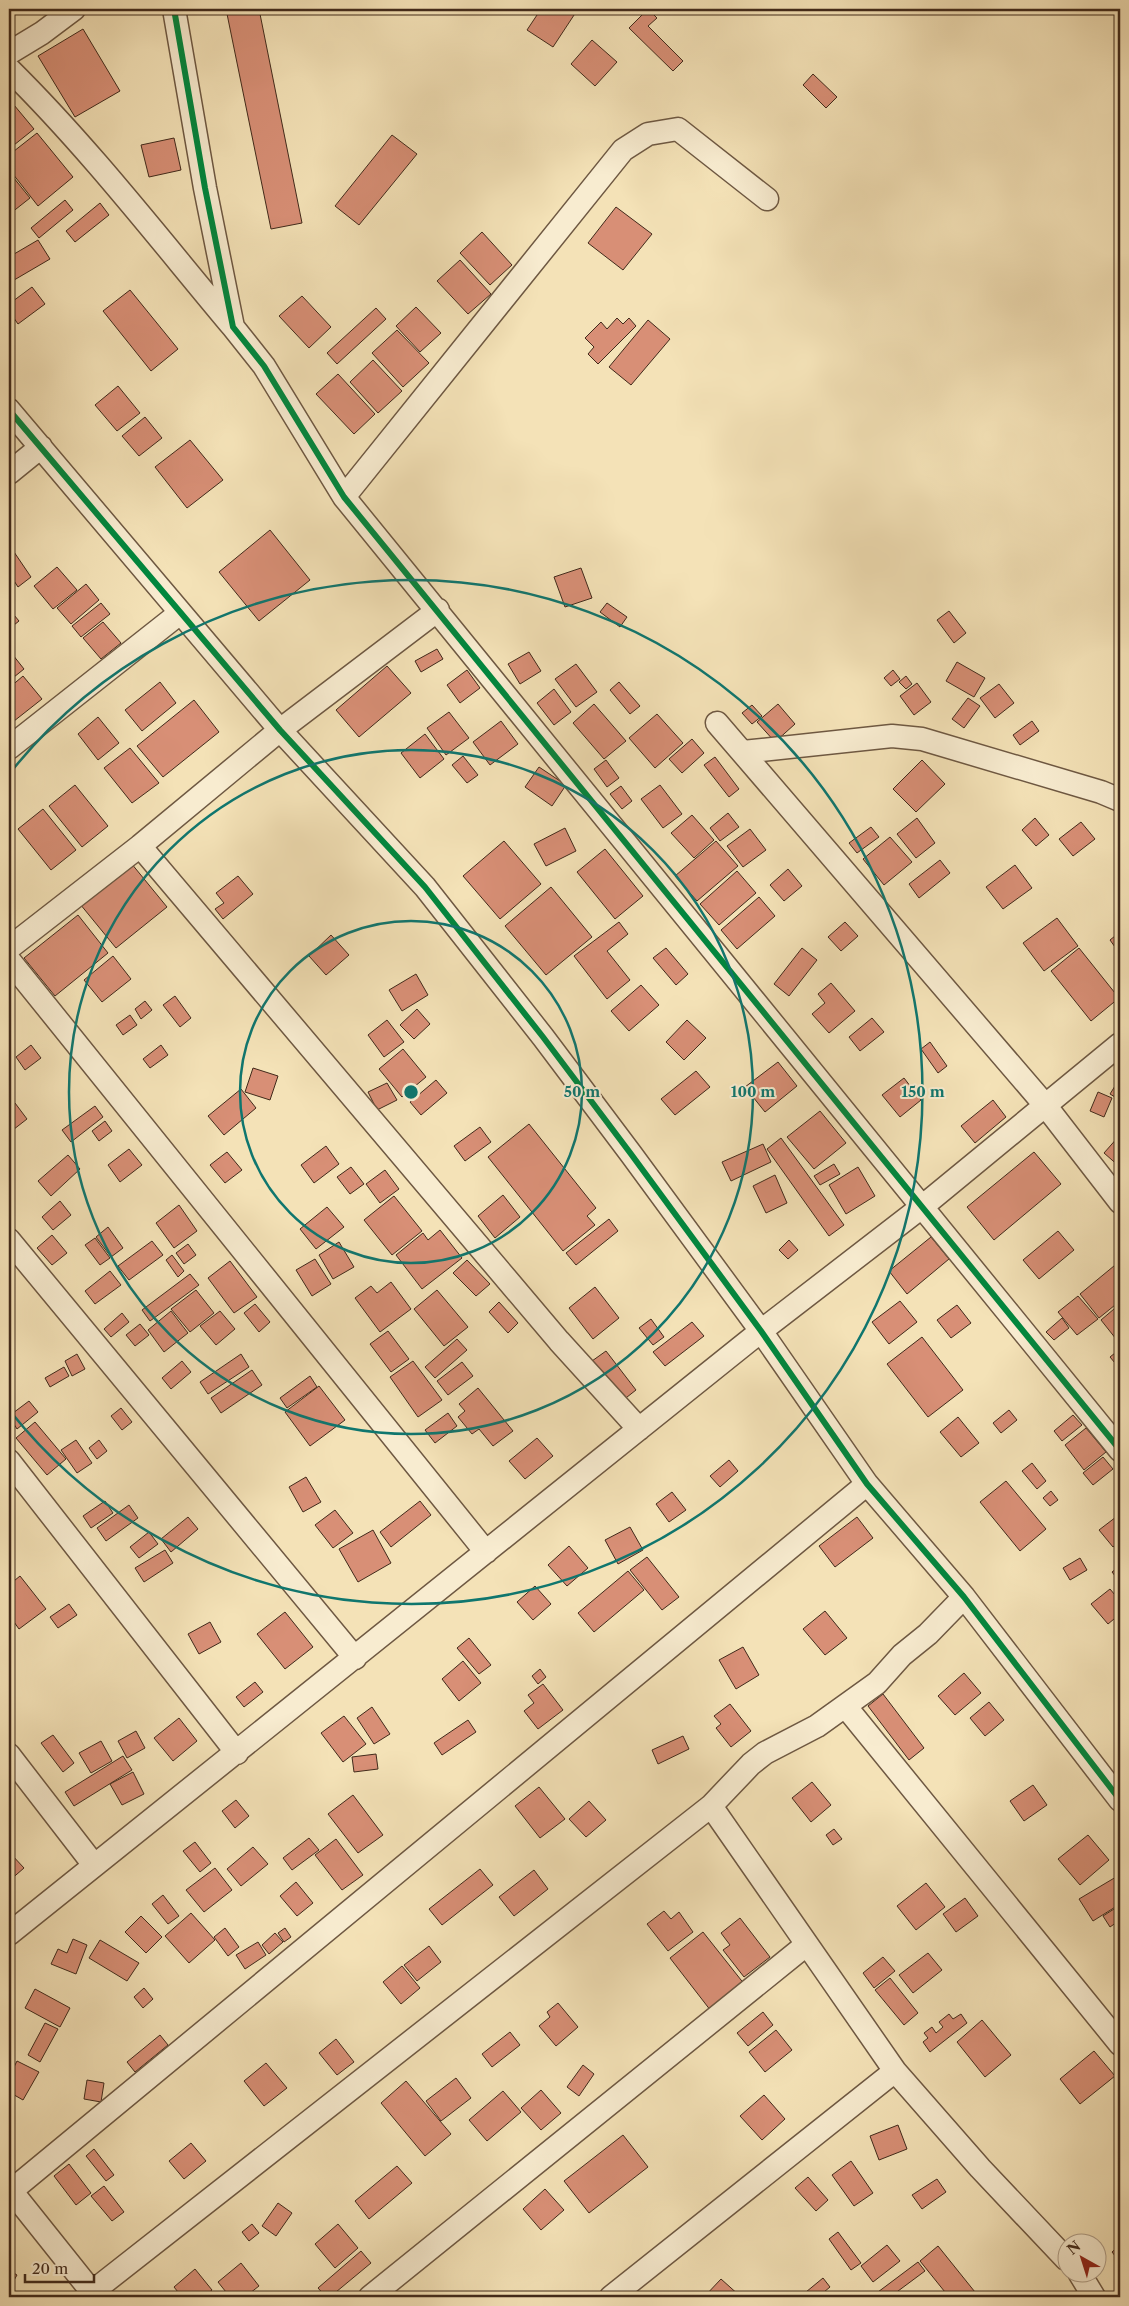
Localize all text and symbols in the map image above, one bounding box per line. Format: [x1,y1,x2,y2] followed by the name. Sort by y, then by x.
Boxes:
[564,1082,600,1101] text: 50 m
[731,1082,775,1101] text: 100 m
[901,1082,945,1101] text: 150 m
[402,1083,420,1101] centre of rings
[1056,2234,1106,2284] north arrow
[1063,2237,1084,2259] text: N
[25,2251,94,2283] scale bar
[32,2259,68,2278] text: 20 m

